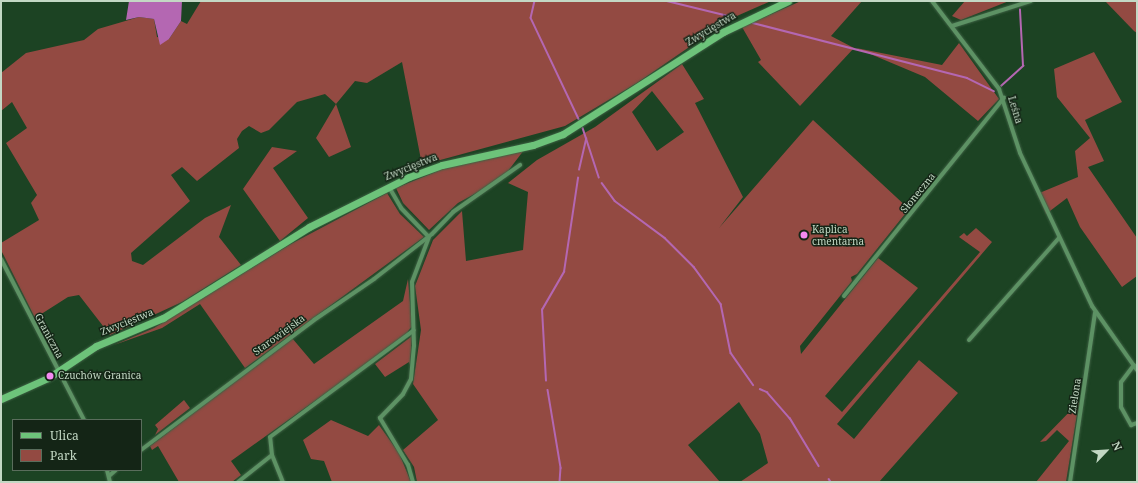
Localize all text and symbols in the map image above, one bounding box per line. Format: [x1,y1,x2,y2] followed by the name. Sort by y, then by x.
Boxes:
[684,9,738,49] street label: Zwycięstwa
[1005,95,1025,125] street label: Leśna
[383,151,439,183] street label: Zwycięstwa
[898,170,938,216] street label: Słoneczna
[812,223,864,246] place label: Kaplica cmentarna
[799,230,809,240] marker: Kaplica cmentarna
[99,306,155,338] street label: Zwycięstwa
[32,312,66,360] street label: Graniczna
[251,312,307,358] street label: Starowiejska
[58,370,141,382] place label: Czuchów Granica
[45,371,55,381] marker: Czuchów Granica
[1066,378,1084,414] street label: Zielona
[12,419,142,471] legend
[50,427,79,444] text: Ulica
[1086,431,1126,471] north arrow
[1109,439,1126,453] text: N
[50,447,77,464] text: Park

